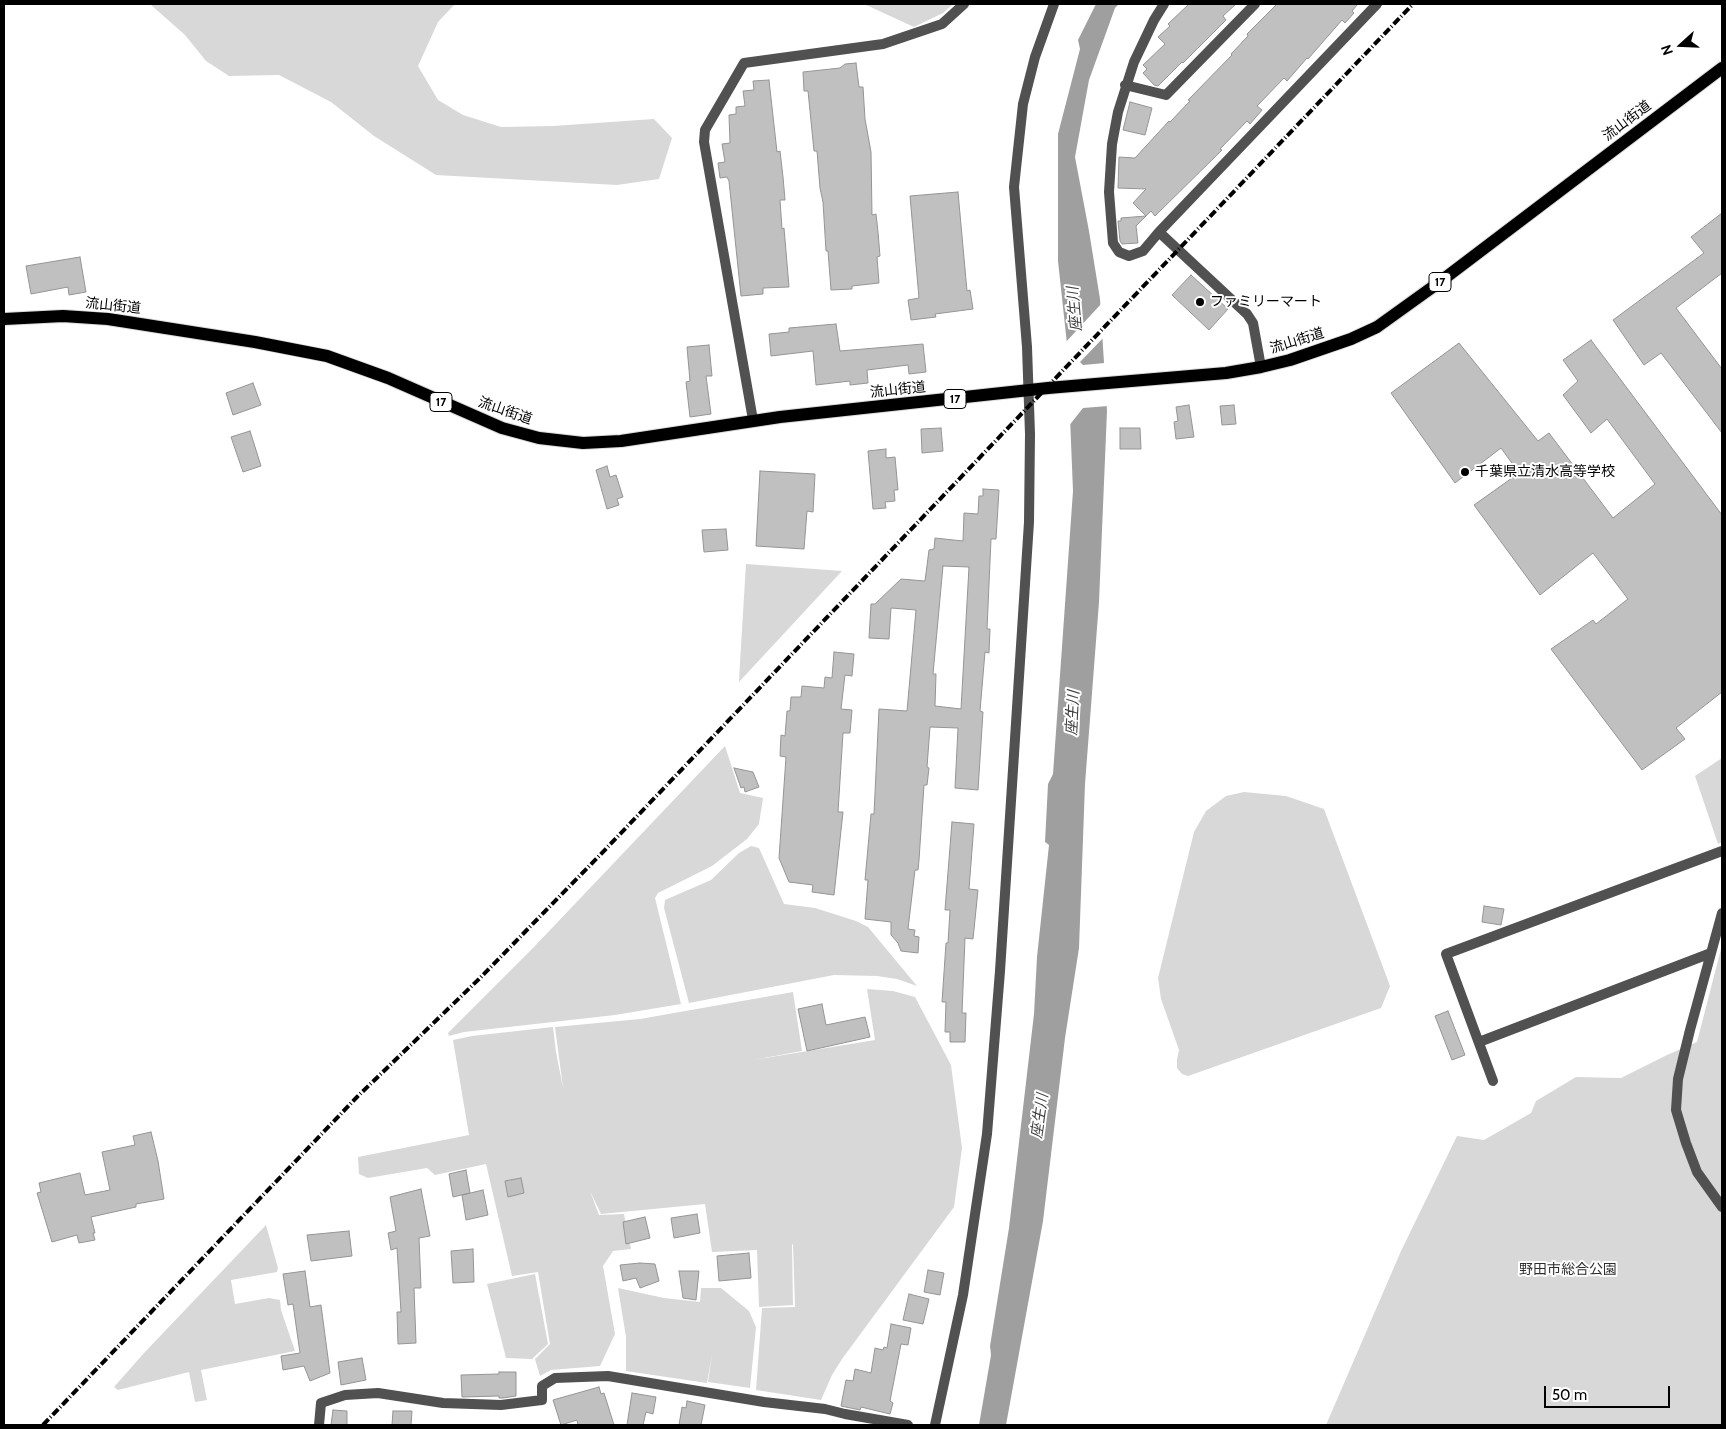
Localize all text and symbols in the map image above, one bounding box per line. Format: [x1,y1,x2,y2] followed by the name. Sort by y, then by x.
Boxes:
[1656,20,1706,70] north arrow
[1657,42,1677,58] text: N
[1600,97,1654,145] street label: 流山街道
[1429,272,1451,292] road number: 17
[1064,286,1086,332] water label: 座生川
[1210,294,1322,310] place label: ファミリーマート
[84,295,142,317] street label: 流山街道
[1194,296,1206,308] marker: ファミリーマート
[1268,325,1326,357] street label: 流山街道
[869,379,927,401] street label: 流山街道
[944,389,966,408] road number: 17
[430,392,452,412] road number: 17
[476,394,534,428] street label: 流山街道
[1475,464,1615,480] place label: 千葉県立清水高等学校
[1459,466,1471,478] marker: 千葉県立清水高等学校
[1063,690,1083,736] water label: 座生川
[1028,1092,1052,1140] water label: 座生川
[1519,1262,1617,1278] park label: 野田市総合公園
[1546,1376,1672,1408] scale bar
[1552,1386,1587,1404] text: 50 m

